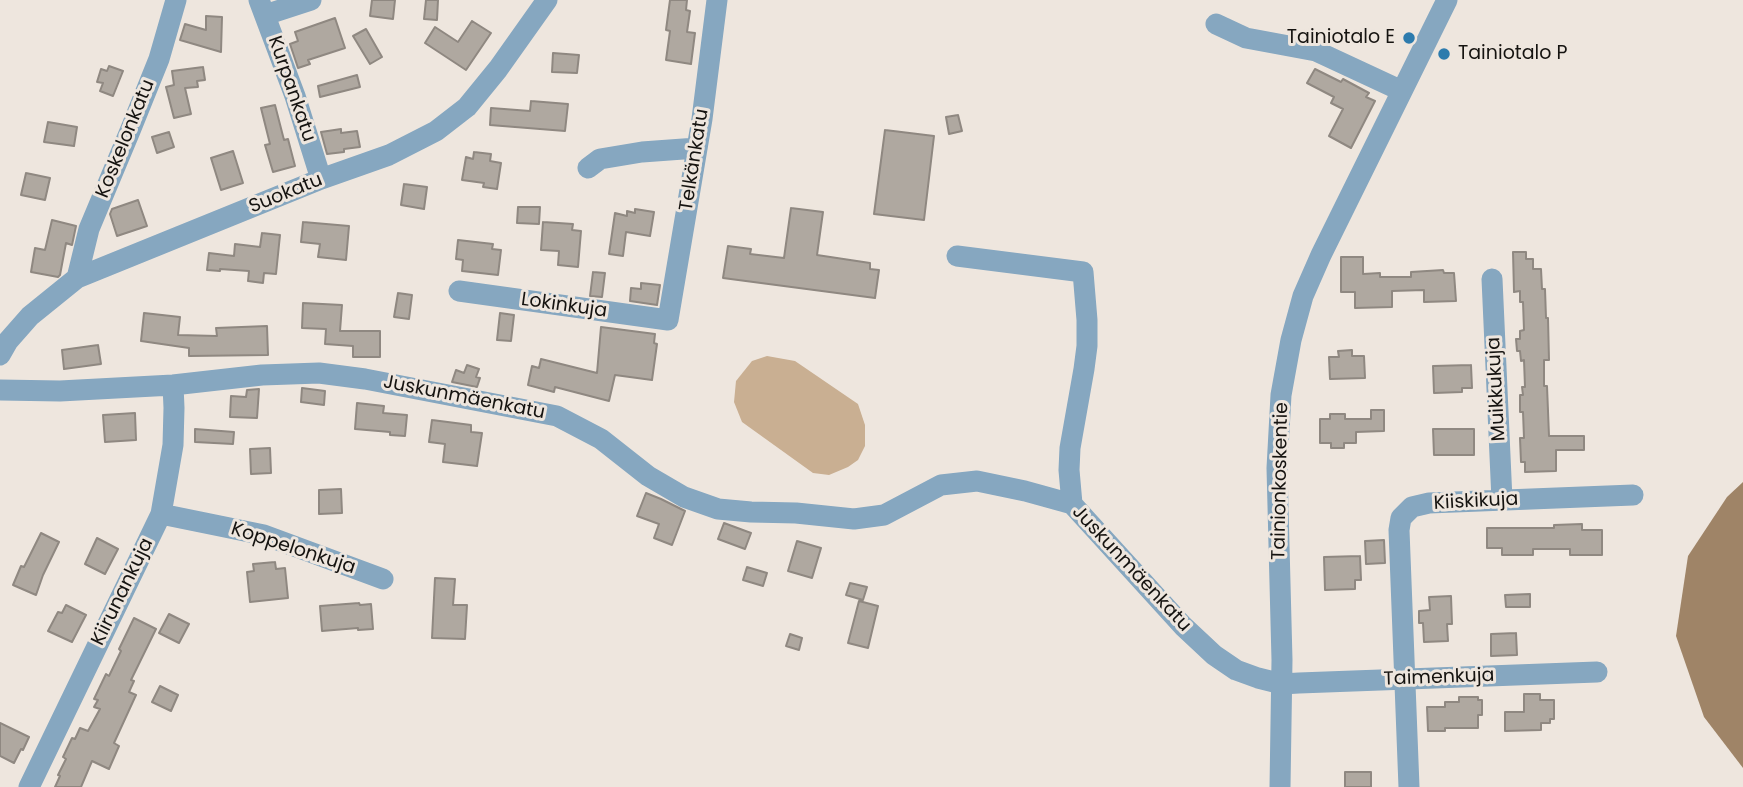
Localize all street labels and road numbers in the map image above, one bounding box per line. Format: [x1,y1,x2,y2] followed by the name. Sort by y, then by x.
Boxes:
[262,33,320,145] street label: Kurpankatu
[92,76,160,202] street label: Koskelonkatu
[676,107,714,213] street label: Telkänkatu
[246,169,326,219] street label: Suokatu
[520,289,608,323] street label: Lokinkuja
[1483,336,1511,442] street label: Muikkukuja
[381,371,547,425] street label: Juskunmäenkatu
[1268,402,1294,560] street label: Tainionkoskentie
[1433,488,1519,516] street label: Kiiskikuja
[1067,501,1195,637] street label: Juskunmäenkatu
[228,518,358,580] street label: Koppelonkuja
[87,535,159,649] street label: Kiirunankuja
[1383,665,1495,691] street label: Taimenkuja

